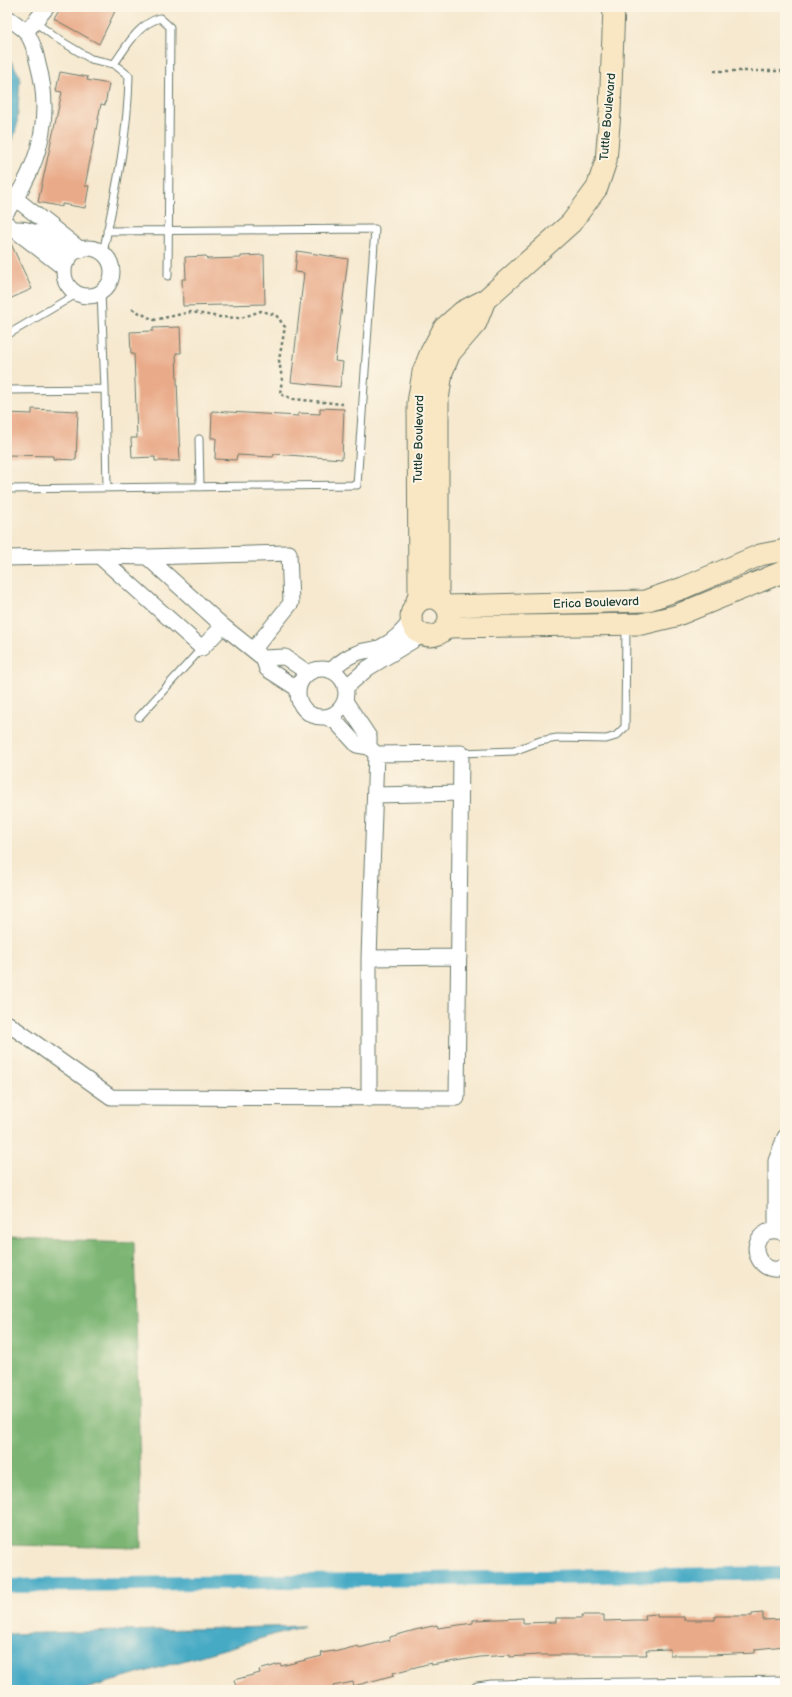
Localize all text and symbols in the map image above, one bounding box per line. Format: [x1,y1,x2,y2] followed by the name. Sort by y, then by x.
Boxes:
[597,72,619,161] street label: Tuttle Boulevard
[411,395,427,483] street label: Tuttle Boulevard
[553,594,639,612] street label: Erica Boulevard

